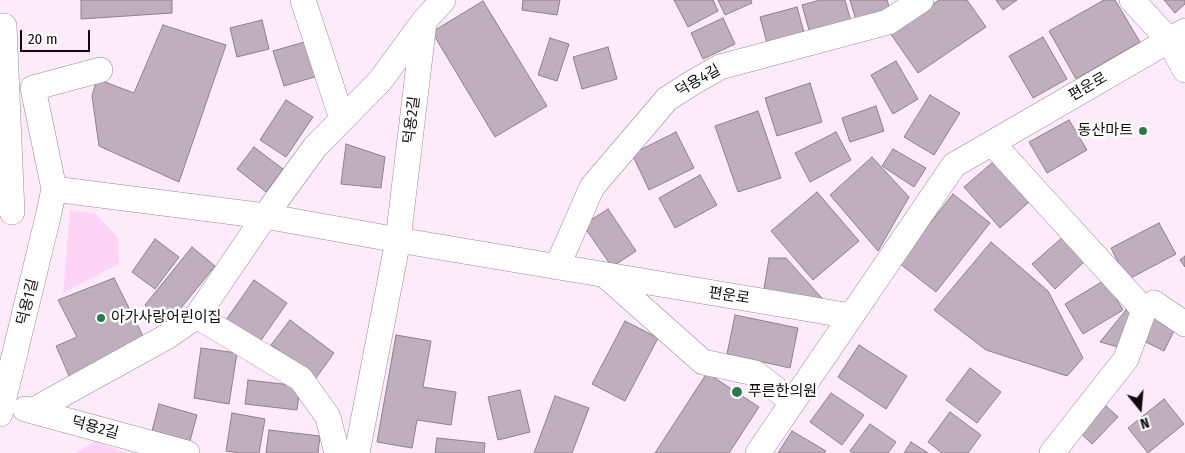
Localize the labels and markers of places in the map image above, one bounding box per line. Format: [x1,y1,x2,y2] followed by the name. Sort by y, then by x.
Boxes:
[1078,122,1133,140] place label: 동산마트
[1137,125,1149,137] marker: 동산마트
[111,309,221,327] place label: 아가사랑어린이집
[95,312,107,324] marker: 아가사랑어린이집
[748,383,817,401] place label: 푸른한의원
[730,385,744,399] marker: 푸른한의원

